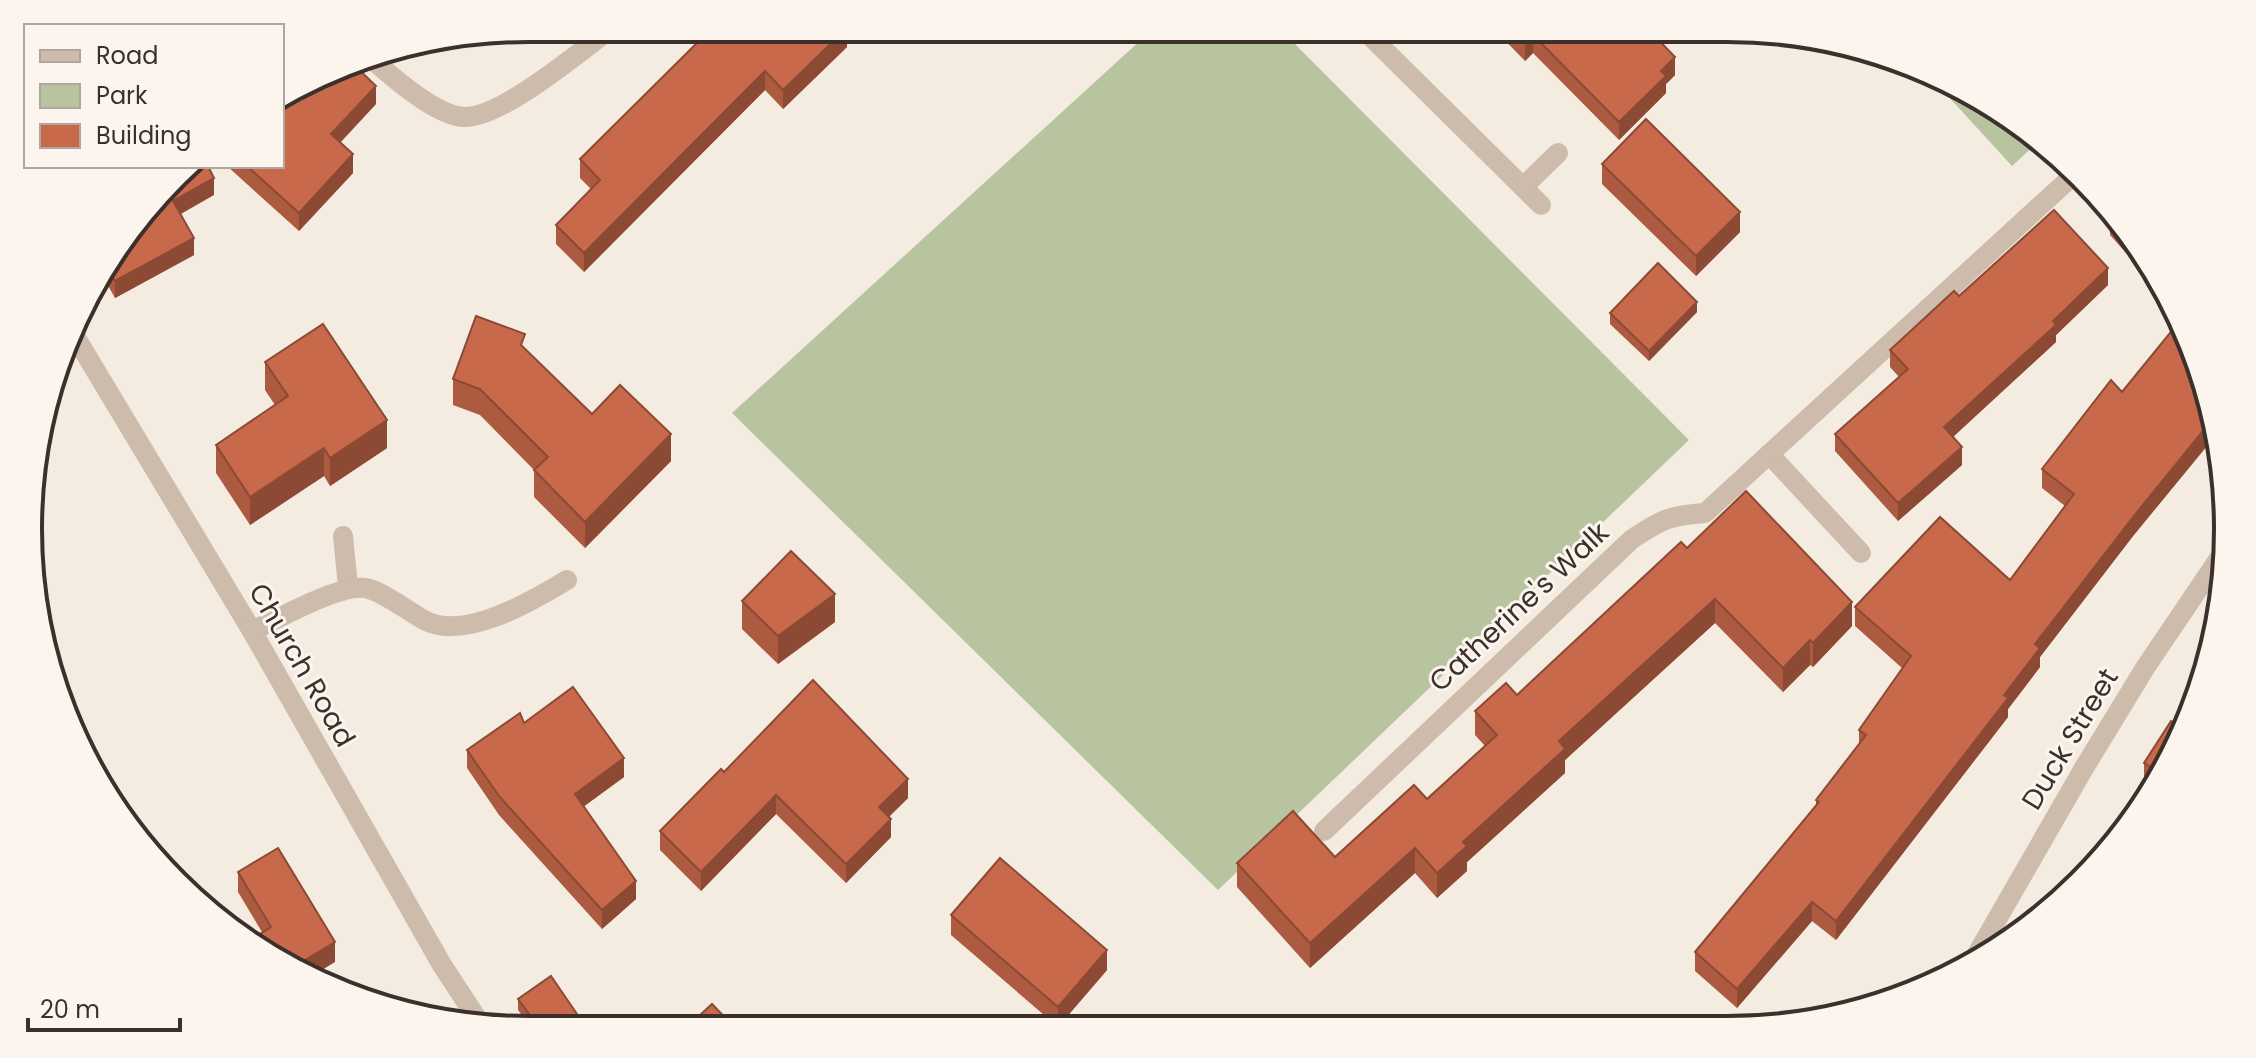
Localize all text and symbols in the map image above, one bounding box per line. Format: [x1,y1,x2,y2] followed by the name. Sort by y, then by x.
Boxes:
[24,24,284,168] legend
[96,39,158,72] text: Road
[96,79,148,112] text: Park
[96,119,192,152] text: Building
[1421,513,1618,701] street label: Catherine's Walk
[239,576,365,754] street label: Church Road
[2012,661,2128,817] street label: Duck Street
[28,982,180,1032] scale bar
[40,993,100,1026] text: 20 m

